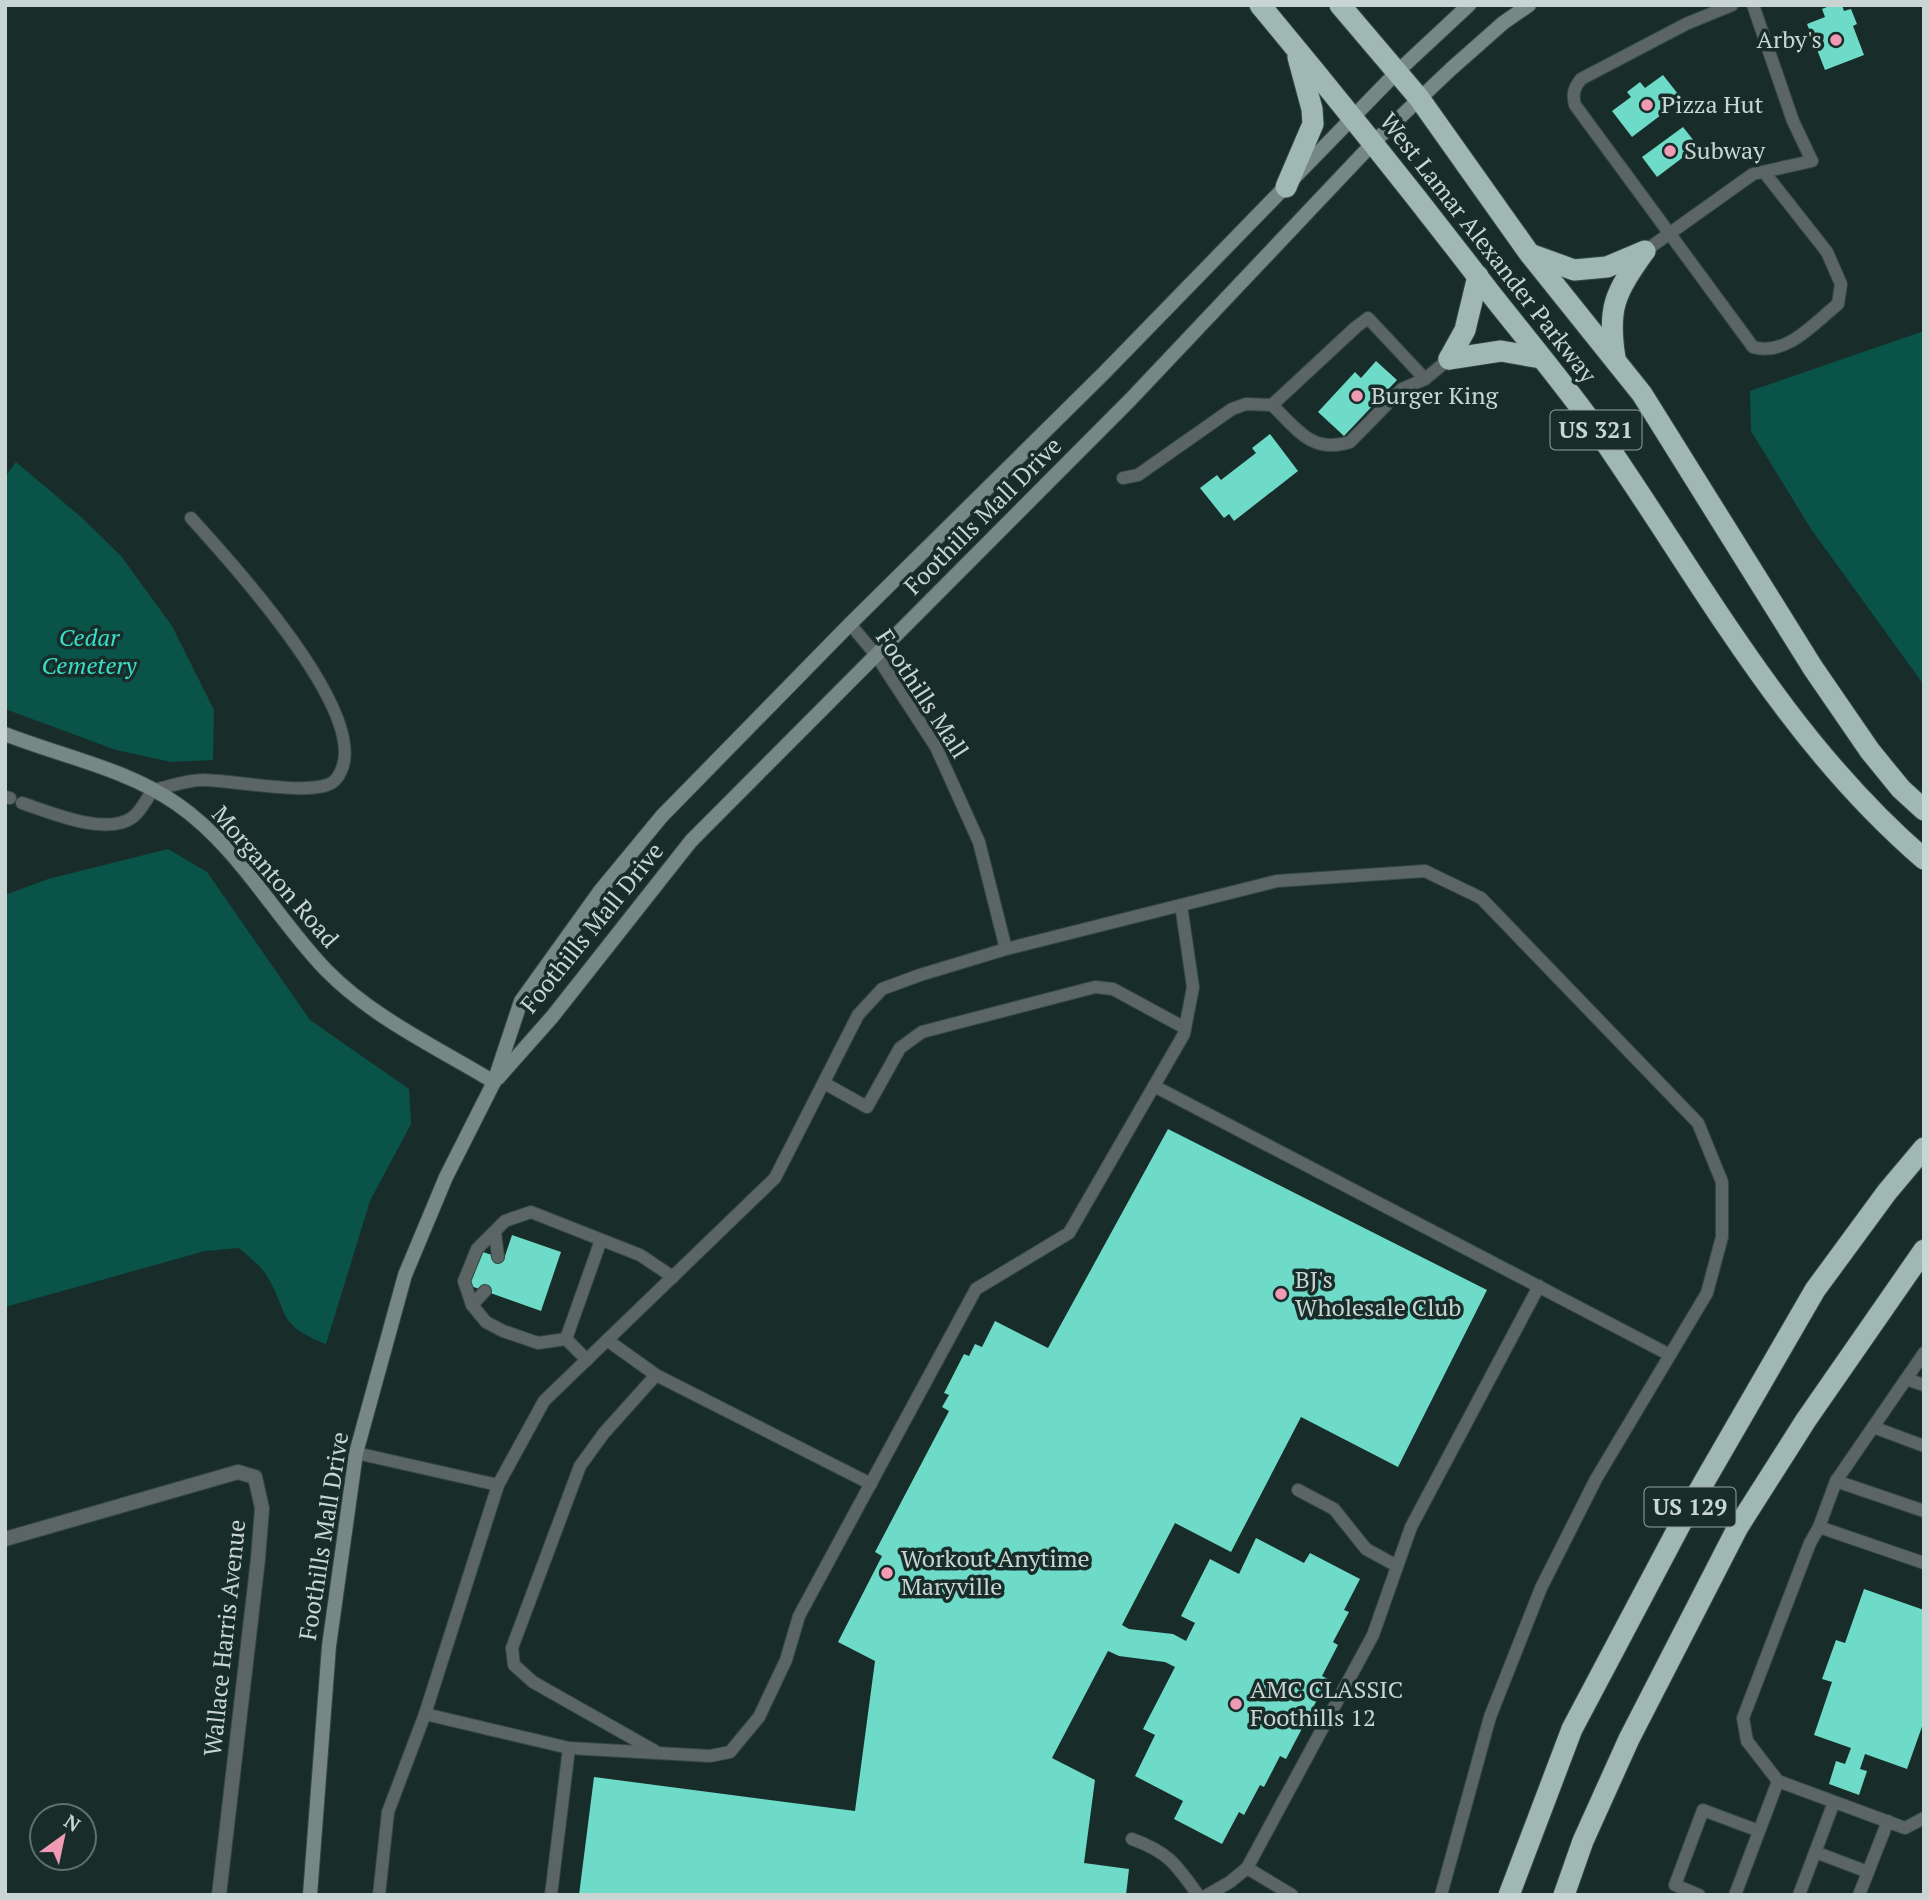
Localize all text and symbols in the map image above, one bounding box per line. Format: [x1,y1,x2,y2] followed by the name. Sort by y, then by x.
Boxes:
[1757,23,1822,55] place label: Arby's
[1828,32,1844,48] marker: Arby's
[1661,88,1764,120] place label: Pizza Hut
[1639,97,1655,113] marker: Pizza Hut
[1373,106,1605,390] street label: West Lamar Alexander Parkway
[1684,134,1766,166] place label: Subway
[1662,143,1678,159] marker: Subway
[1371,379,1498,411] place label: Burger King
[1349,388,1365,404] marker: Burger King
[1550,410,1642,450] road number: US 321
[896,429,1068,601] street label: Foothills Mall Drive
[42,621,138,681] park label: Cedar Cemetery
[869,623,976,764] street label: Foothills Mall
[205,799,346,954] street label: Morganton Road
[512,835,670,1019] street label: Foothills Mall Drive
[1295,1263,1461,1323] place label: BJ's Wholesale Club
[1273,1286,1289,1302] marker: BJ's Wholesale Club
[291,1429,355,1642] street label: Foothills Mall Drive
[1644,1488,1736,1526] road number: US 129
[196,1518,252,1758] street label: Wallace Harris Avenue
[901,1542,1089,1602] place label: Workout Anytime Maryville
[879,1565,895,1581] marker: Workout Anytime Maryville
[1250,1673,1403,1733] place label: AMC CLASSIC Foothills 12
[1228,1696,1244,1712] marker: AMC CLASSIC Foothills 12
[28,1802,98,1872] north arrow
[60,1808,86,1837] text: N

